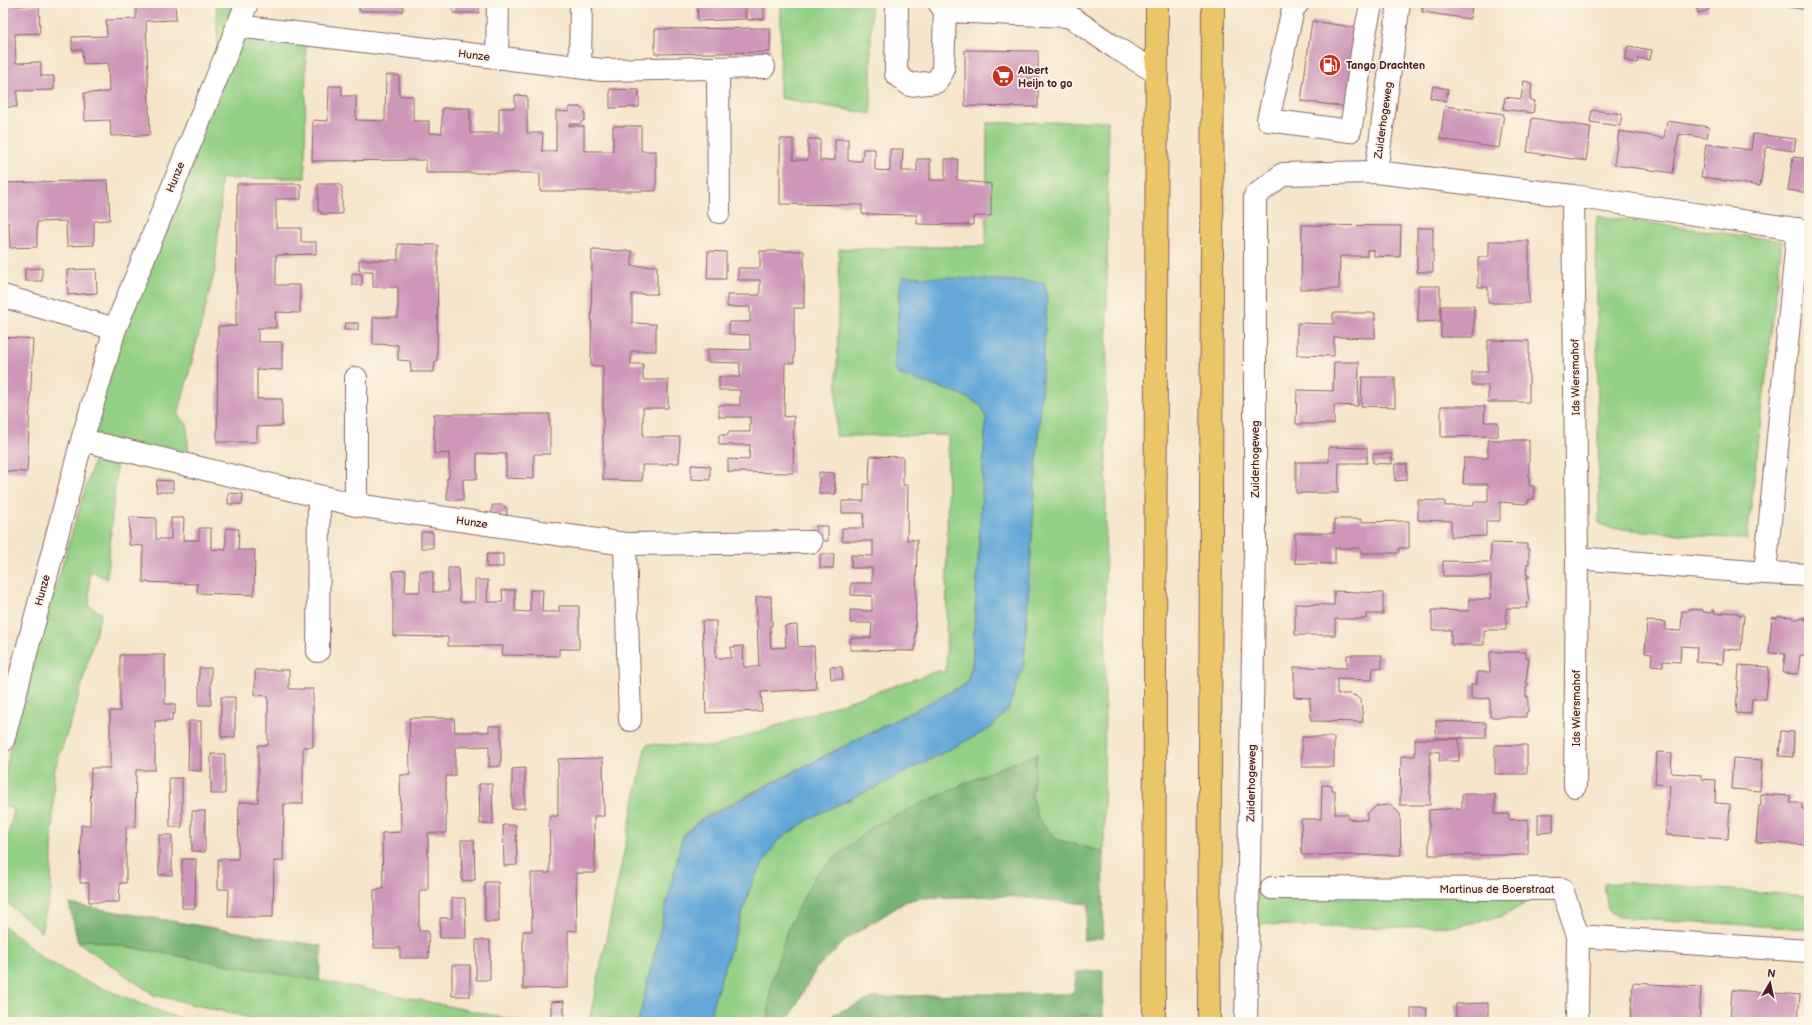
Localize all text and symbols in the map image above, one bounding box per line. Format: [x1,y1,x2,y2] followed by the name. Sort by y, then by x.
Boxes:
[457,47,491,64] street label: Hunze
[1317,52,1343,78] fuel station icon: Tango Drachten
[1346,59,1425,72] place label: Tango Drachten
[990,63,1016,89] supermarket icon: Albert Heijn to go
[1017,64,1072,90] place label: Albert Heijn to go
[1372,81,1395,160] street label: Zuiderhogeweg
[163,159,188,194] street label: Hunze
[1568,338,1583,415] street label: Ids Wiersmahof
[1249,420,1262,499] street label: Zuiderhogeweg
[455,514,489,531] street label: Hunze
[32,573,53,607] street label: Hunze
[1570,669,1583,746] street label: Ids Wiersmahof
[1244,744,1259,823] street label: Zuiderhogeweg
[1440,883,1555,896] street label: Martinus de Boerstraat
[1750,963,1790,1003] north arrow
[1766,967,1777,981] text: N

